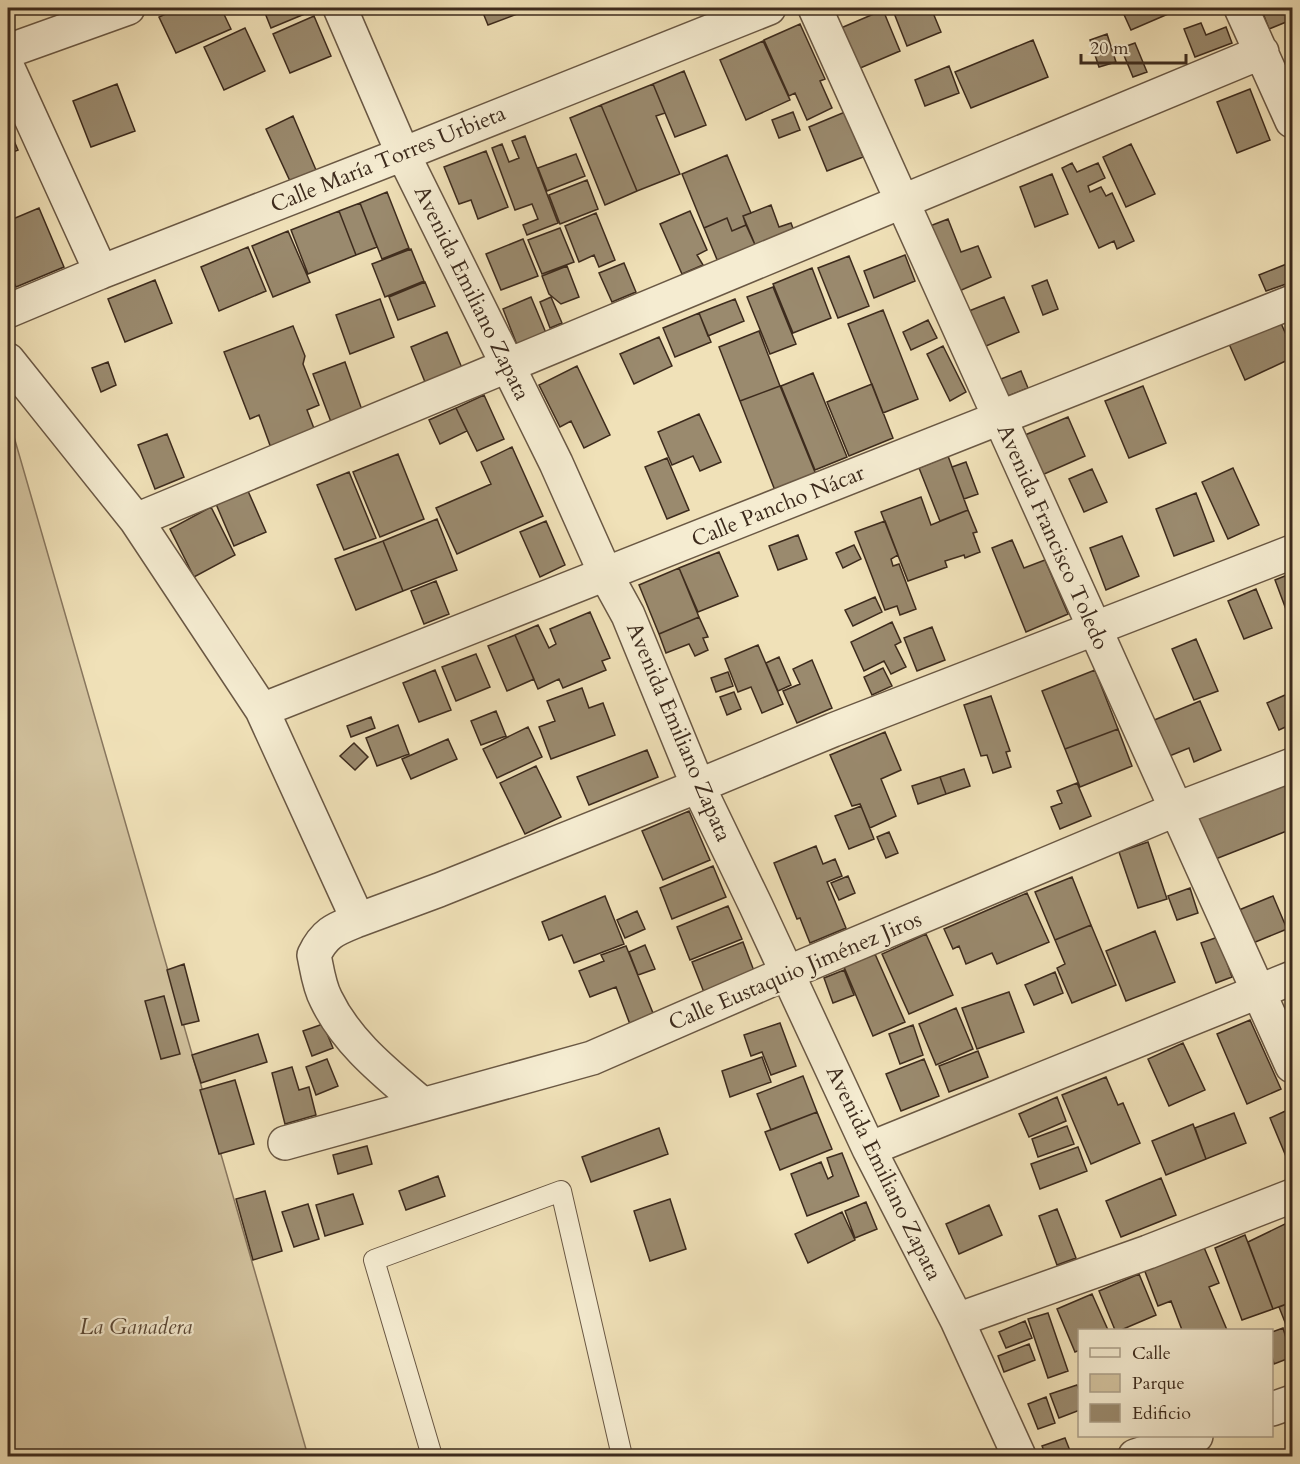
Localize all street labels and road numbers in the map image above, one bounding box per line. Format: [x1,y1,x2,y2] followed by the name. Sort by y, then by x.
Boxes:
[266,98,510,220] street label: Calle María Torres Urbieta
[407,181,537,406] street label: Avenida Emiliano Zapata
[990,420,1116,655] street label: Avenida Francisco Toledo
[687,457,870,554] street label: Calle Pancho Nácar
[619,618,739,847] street label: Avenida Emiliano Zapata
[664,904,926,1038] street label: Calle Eustaquio Jiménez Jiros
[819,1061,949,1286] street label: Avenida Emiliano Zapata

